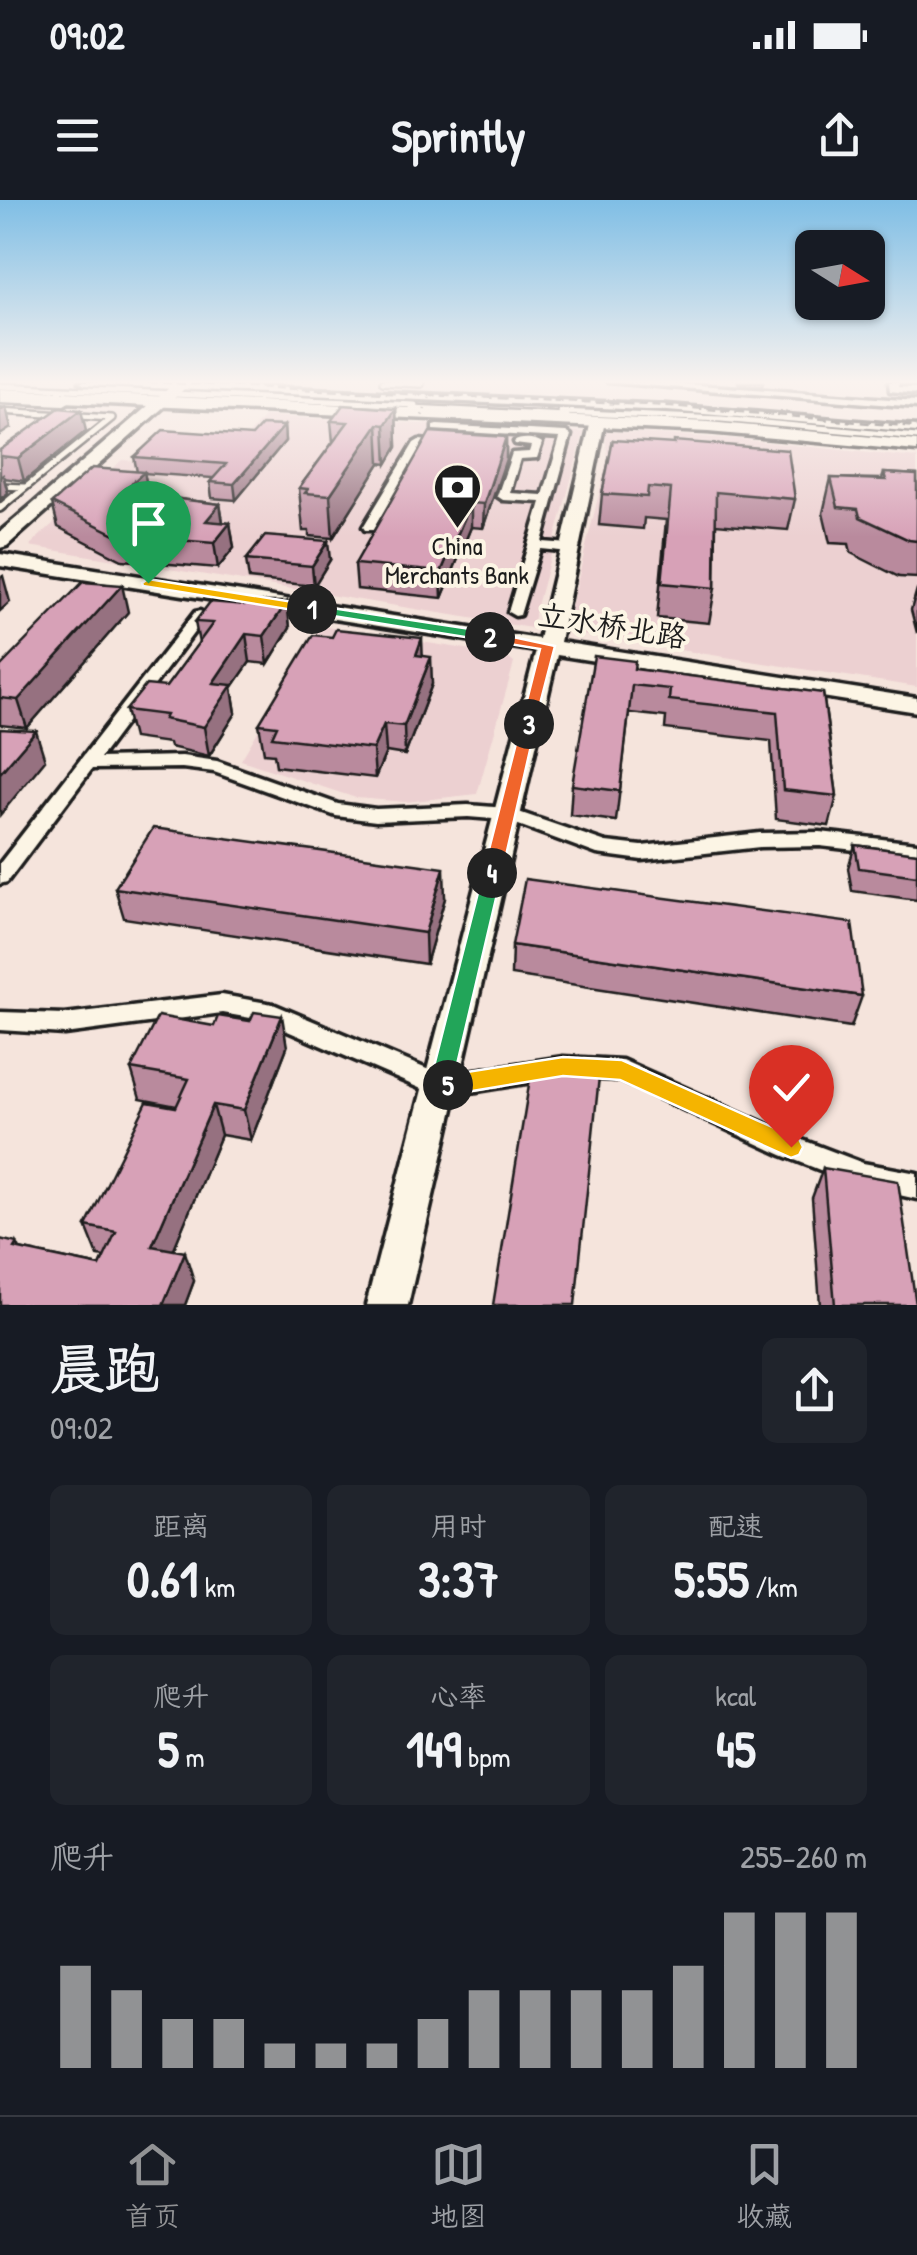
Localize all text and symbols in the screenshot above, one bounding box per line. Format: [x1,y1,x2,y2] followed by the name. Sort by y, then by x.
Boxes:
[50,9,125,61] text: 09:02
[391,105,526,166] text: Sprintly
[50,108,105,163] icon: menu
[812,108,867,163] icon: share
[795,230,885,320] north arrow
[795,230,885,320] map controls
[431,462,483,530] bank icon: China Merchants Bank
[106,481,191,584] pin
[121,496,176,551] icon: arrive
[385,529,529,592] place label: China Merchants Bank
[287,584,337,634] pin: 1
[307,590,317,628] text: 1
[535,594,689,656] street label: 立水桥北路
[465,612,515,662] pin: 2
[483,618,497,656] text: 2
[504,699,554,749] pin: 3
[523,705,535,743] text: 3
[467,848,517,898] pin: 4
[487,854,497,892] text: 4
[749,1045,834,1148] pin
[423,1060,473,1110] pin: 5
[764,1060,819,1115] icon: check
[442,1066,454,1104] text: 5
[50,1331,160,1405] text: 晨跑
[762,1338,867,1443] button: share
[50,1406,113,1449] text: 09:02
[153,1507,209,1545] text: 距离
[430,1507,487,1545] text: 用时
[708,1507,764,1545] text: 配速
[127,1545,198,1613] text: 0.61
[418,1545,499,1613] text: 3:37
[674,1545,749,1613] text: 5:55
[198,1568,235,1606] text: km
[749,1568,798,1606] text: /km
[153,1677,209,1715] text: 爬升
[430,1677,487,1715] text: 心率
[715,1677,756,1715] text: kcal
[158,1715,179,1783] text: 5
[406,1715,462,1783] text: 149
[716,1715,756,1783] text: 45
[179,1738,204,1776] text: m
[462,1738,511,1776] text: bpm
[50,1835,114,1878] text: 爬升
[740,1835,867,1878] text: 255–260 m
[125,2137,181,2235] tab: 首页
[430,2137,486,2235] tab: 地图
[736,2137,792,2235] tab: 收藏

